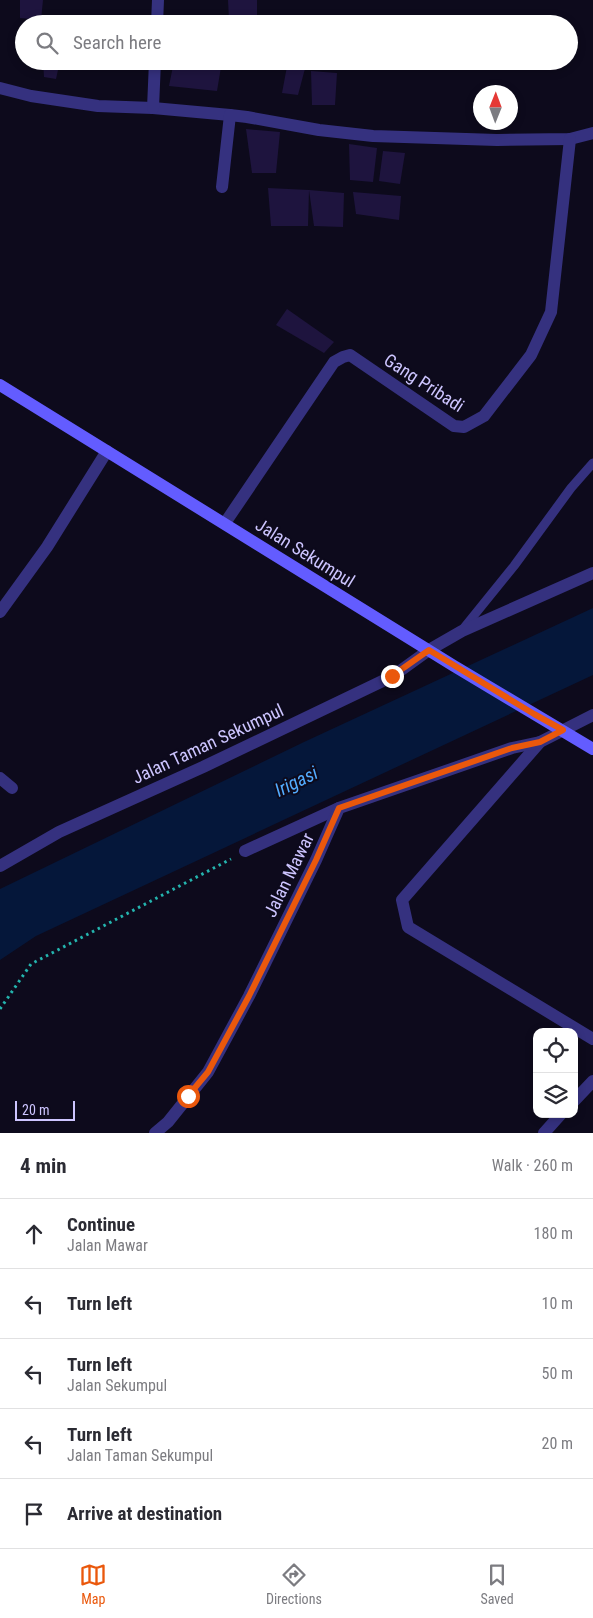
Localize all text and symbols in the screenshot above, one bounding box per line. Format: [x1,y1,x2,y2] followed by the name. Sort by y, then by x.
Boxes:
[15,15,578,70] search box
[33,29,61,57] icon: search
[73,31,161,54] text: Search here
[473,85,518,130] north arrow
[380,349,468,416] street label: Gang Pribadi
[252,514,359,591] street label: Jalan Sekumpul
[381,665,404,688] route end
[129,699,287,788] street label: Jalan Taman Sekumpul
[271,761,322,802] water label: Irigasi
[259,829,318,920] street label: Jalan Mawar
[533,1028,578,1118] map controls
[533,1028,578,1073] button: locate
[533,1073,578,1118] button: layers
[177,1085,200,1108] route start
[15,1098,75,1121] scale bar
[22,1102,50,1118] text: 20 m
[20,1154,67,1178] text: 4 min
[492,1156,573,1175] text: Walk · 260 m
[67,1213,135,1236] text: Continue
[20,1220,48,1248] icon: ahead
[534,1224,573,1243] text: 180 m
[67,1236,148,1255] text: Jalan Mawar
[20,1290,48,1318] icon: left
[67,1292,132,1315] text: Turn left
[541,1294,573,1313] text: 10 m
[67,1353,132,1376] text: Turn left
[20,1360,48,1388] icon: left
[541,1364,573,1383] text: 50 m
[67,1376,167,1395] text: Jalan Sekumpul
[67,1423,132,1446] text: Turn left
[20,1430,48,1458] icon: left
[541,1434,573,1453] text: 20 m
[67,1446,213,1465] text: Jalan Taman Sekumpul
[20,1500,48,1528] icon: arrive
[67,1502,222,1525] text: Arrive at destination
[79,1561,107,1607] tab: Map
[266,1561,322,1607] tab: Directions
[480,1561,514,1607] tab: Saved

